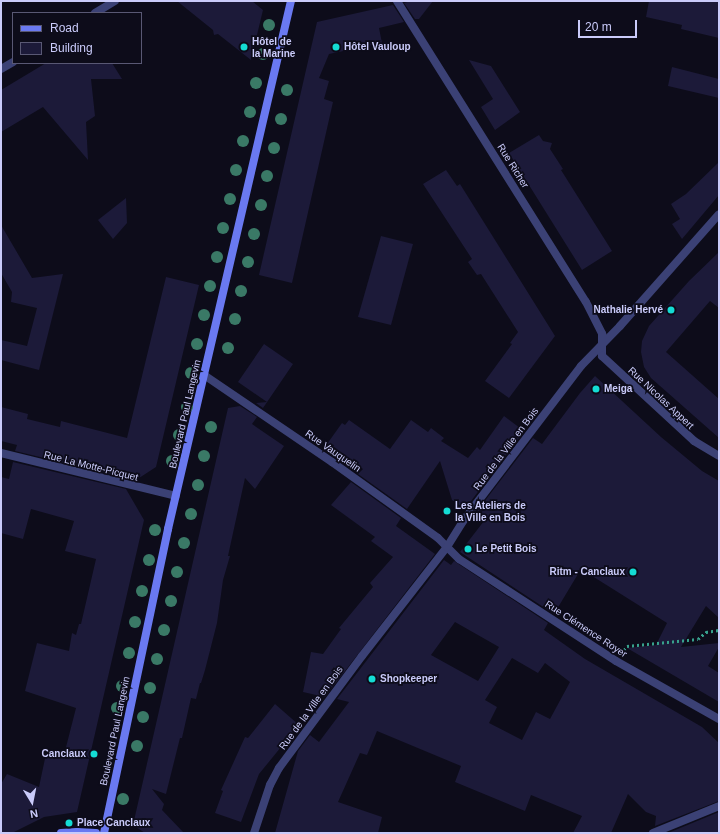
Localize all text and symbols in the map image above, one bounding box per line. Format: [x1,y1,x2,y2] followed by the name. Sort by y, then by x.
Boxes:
[12,12,142,64] legend
[580,12,639,38] scale bar
[585,20,612,34] text: 20 m
[50,21,79,35] text: Road
[252,35,295,58] place label: Hôtel de la Marine
[50,41,93,55] text: Building
[344,41,411,53] place label: Hôtel Vauloup
[239,42,249,52] marker: Hôtel de la Marine
[331,42,341,52] marker: Hôtel Vauloup
[495,142,531,190] street label: Rue Richer
[594,304,663,316] place label: Nathalie Hervé
[666,305,676,315] marker: Nathalie Hervé
[167,358,203,470] street label: Boulevard Paul Langevin
[625,364,697,432] street label: Rue Nicolas Appert
[604,383,632,395] place label: Meiga
[591,384,601,394] marker: Meiga
[471,405,541,493] street label: Rue de la Ville en Bois
[303,427,363,475] street label: Rue Vauquelin
[43,448,139,484] street label: Rue La Motte-Picquet
[455,499,526,522] place label: Les Ateliers de la Ville en Bois
[442,506,452,516] marker: Les Ateliers de la Ville en Bois
[476,543,537,555] place label: Le Petit Bois
[463,544,473,554] marker: Le Petit Bois
[549,566,625,578] place label: Ritm - Canclaux
[628,567,638,577] marker: Ritm - Canclaux
[543,598,629,660] street label: Rue Clémence Royer
[277,664,345,752] street label: Rue de la Ville en Bois
[380,673,437,685] place label: Shopkeeper
[367,674,377,684] marker: Shopkeeper
[98,675,132,787] street label: Boulevard Paul Langevin
[42,748,86,760] place label: Canclaux
[89,749,99,759] marker: Canclaux
[12,782,52,822] north arrow
[29,807,39,820] text: N
[77,817,150,829] place label: Place Canclaux
[64,818,74,828] marker: Place Canclaux

